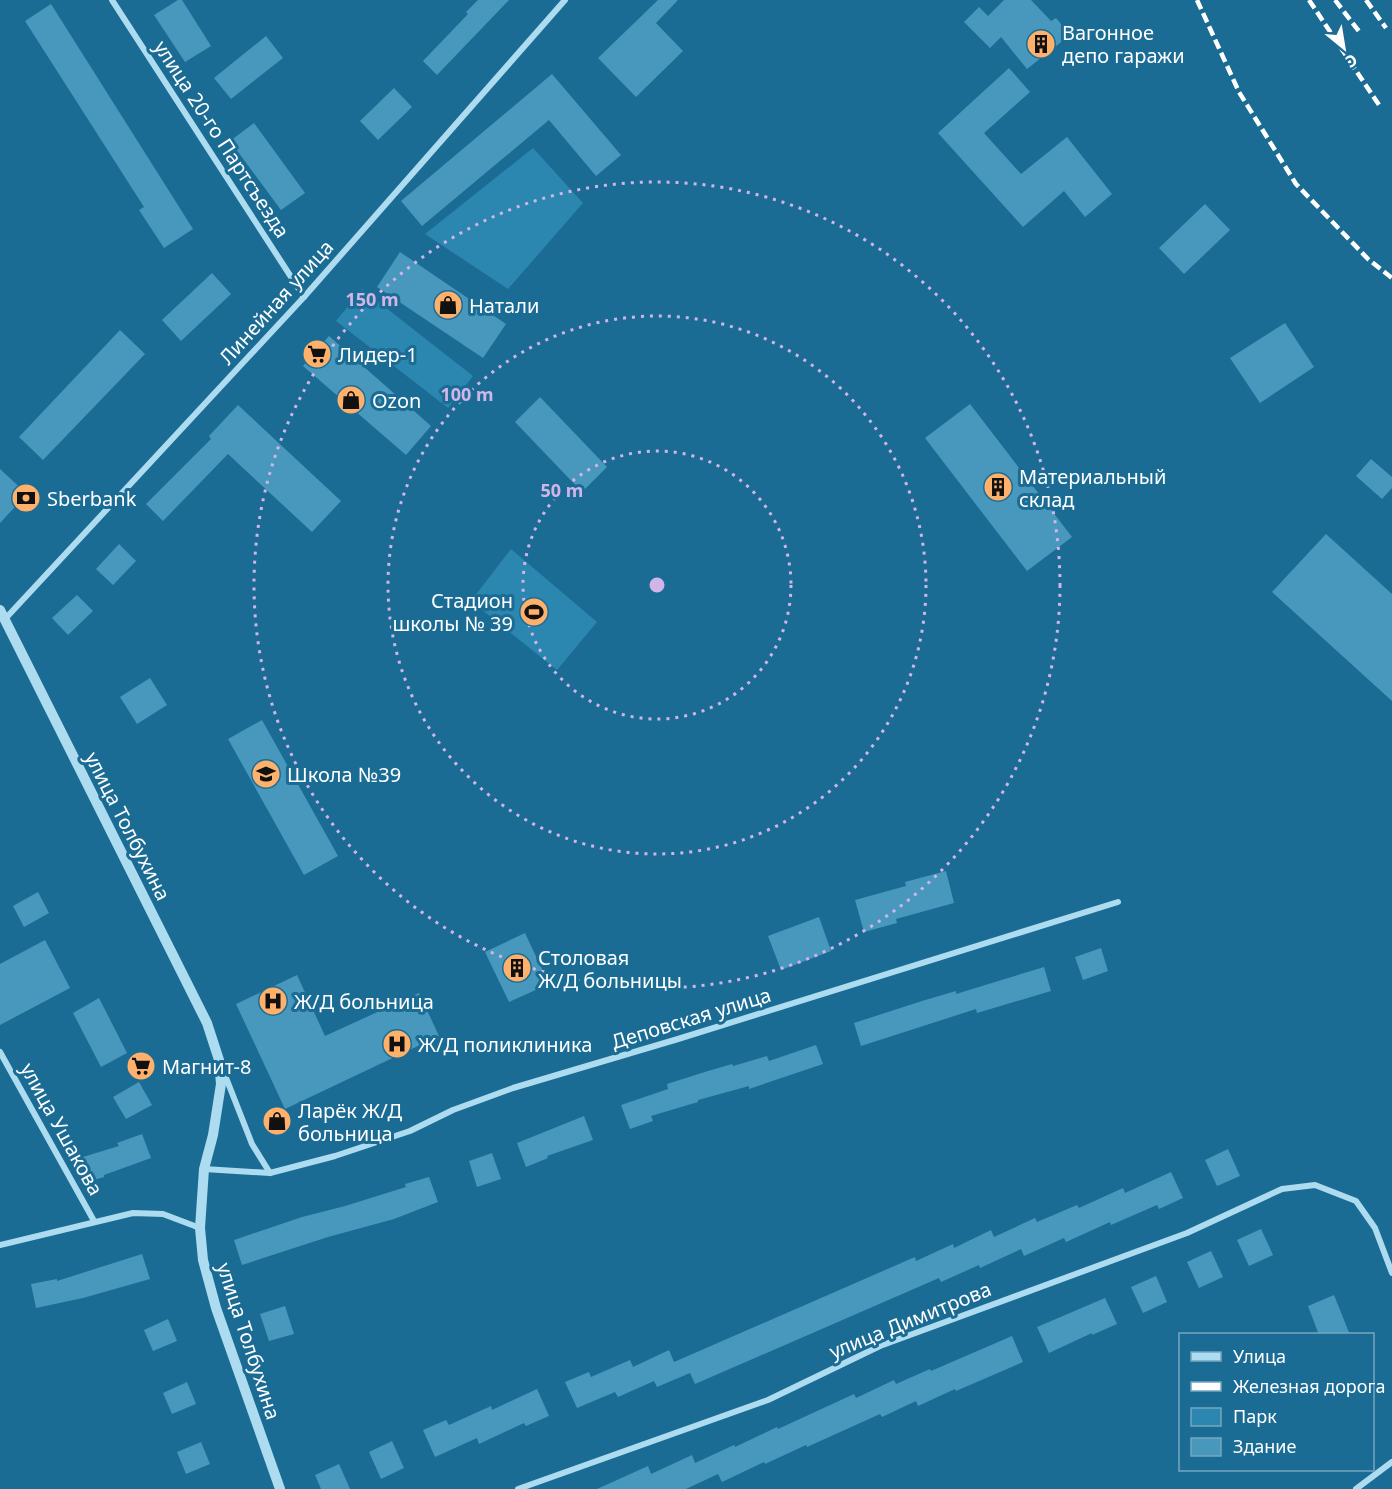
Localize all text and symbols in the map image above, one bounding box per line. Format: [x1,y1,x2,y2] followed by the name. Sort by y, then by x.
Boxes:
[1314,18,1374,78] north arrow
[1062,19,1185,69] place label: Вагонное депо гаражи
[1025,28,1057,60] building icon: Вагонное депо гаражи
[148,35,296,243] street label: улица 20-го Партсъезда
[1342,49,1361,73] text: С
[213,234,339,370] street label: Линейная улица
[345,287,399,311] text: 150 m
[432,289,464,321] shop icon: Натали
[469,292,539,319] place label: Натали
[301,338,333,370] supermarket icon: Лидер-1
[338,341,418,368] place label: Лидер-1
[440,382,494,406] text: 100 m
[335,384,367,416] shop icon: Ozon
[372,387,421,414] place label: Ozon
[1019,463,1166,513] place label: Материальный склад
[982,471,1014,503] building icon: Материальный склад
[541,478,583,502] text: 50 m
[10,482,42,514] bank icon: Sberbank
[47,485,137,512] place label: Sberbank
[647,575,667,595] centre of rings
[392,587,513,637] place label: Стадион школы № 39
[518,596,550,628] sports icon: Стадион школы № 39
[79,747,177,905] street label: улица Толбухина
[250,758,282,790] school or university icon: Школа №39
[287,761,401,788] place label: Школа №39
[538,944,682,994] place label: Столовая Ж/Д больницы
[501,952,533,984] building icon: Столовая Ж/Д больницы
[608,981,774,1055] street label: Деповская улица
[257,985,289,1017] hospital icon: Ж/Д больница
[294,988,434,1015] place label: Ж/Д больница
[381,1028,413,1060] hospital icon: Ж/Д поликлиника
[418,1031,592,1058] place label: Ж/Д поликлиника
[125,1050,157,1082] supermarket icon: Магнит-8
[162,1053,252,1080] place label: Магнит-8
[14,1058,110,1200] street label: улица Ушакова
[298,1097,403,1147] place label: Ларёк Ж/Д больница
[261,1105,293,1137] shop icon: Ларёк Ж/Д больница
[211,1259,287,1423] street label: улица Толбухина
[825,1275,995,1365] street label: улица Димитрова
[1179,1333,1374,1471] legend
[1233,1344,1286,1368] text: Улица
[1233,1374,1385,1398] text: Железная дорога
[1233,1404,1277,1428] text: Парк
[1233,1434,1297,1458] text: Здание

